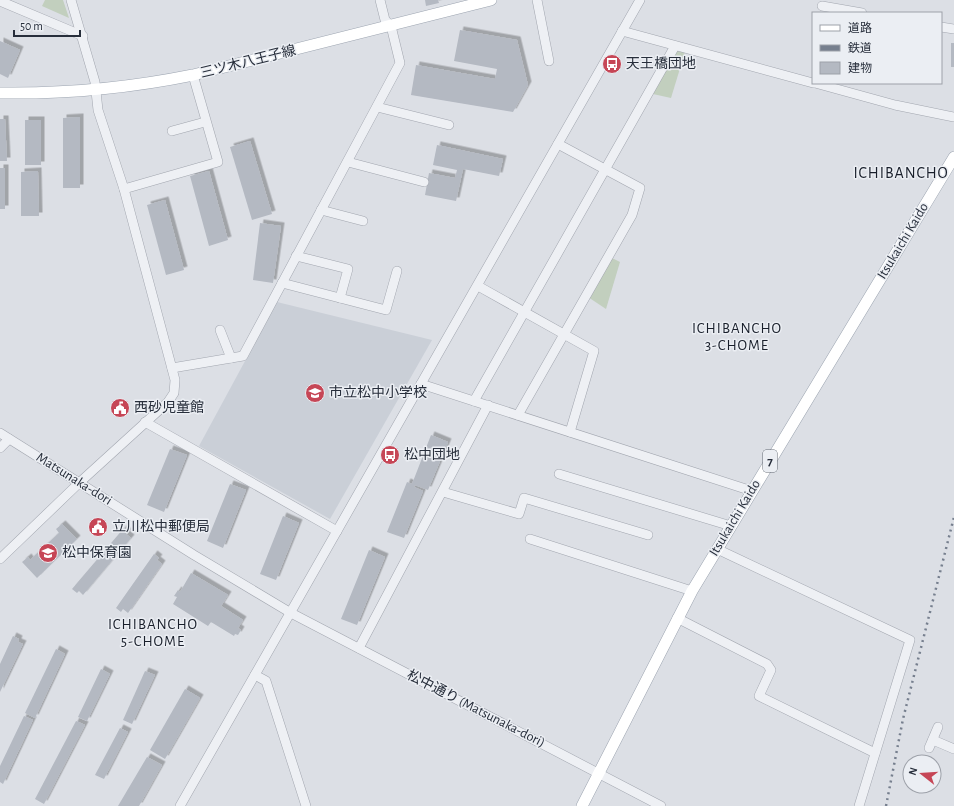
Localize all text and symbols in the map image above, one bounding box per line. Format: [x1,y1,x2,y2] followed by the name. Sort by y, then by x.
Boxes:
[14,12,80,38] scale bar
[812,12,942,84] legend
[20,20,43,32] text: 50 m
[848,21,872,34] text: 道路
[848,41,872,54] text: 鉄道
[199,42,297,81] street label: 三ツ木八王子線
[601,53,623,75] bus stop icon: 天王橋団地
[626,56,696,71] place label: 天王橋団地
[848,61,872,74] text: 建物
[853,165,949,181] district label: ICHIBANCHO
[875,200,931,282] street label: Itsukaichi Kaido
[692,321,782,353] district label: ICHIBANCHO 3-CHOME
[304,382,326,404] school or university icon: 市立松中小学校
[329,385,427,400] place label: 市立松中小学校
[109,397,131,419] public building icon: 西砂児童館
[134,400,204,415] place label: 西砂児童館
[379,444,401,466] bus stop icon: 松中団地
[404,447,460,462] place label: 松中団地
[34,450,114,508] street label: Matsunaka-dori
[763,450,777,472] road number: 7
[707,477,763,559] street label: Itsukaichi Kaido
[87,516,109,538] public building icon: 立川松中郵便局
[112,519,210,534] place label: 立川松中郵便局
[37,542,59,564] school or university icon: 松中保育園
[62,545,132,560] place label: 松中保育園
[108,617,198,649] district label: ICHIBANCHO 5-CHOME
[405,667,548,750] street label: 松中通り (Matsunaka-dori)
[902,754,942,794] north arrow
[907,766,919,776] text: N

